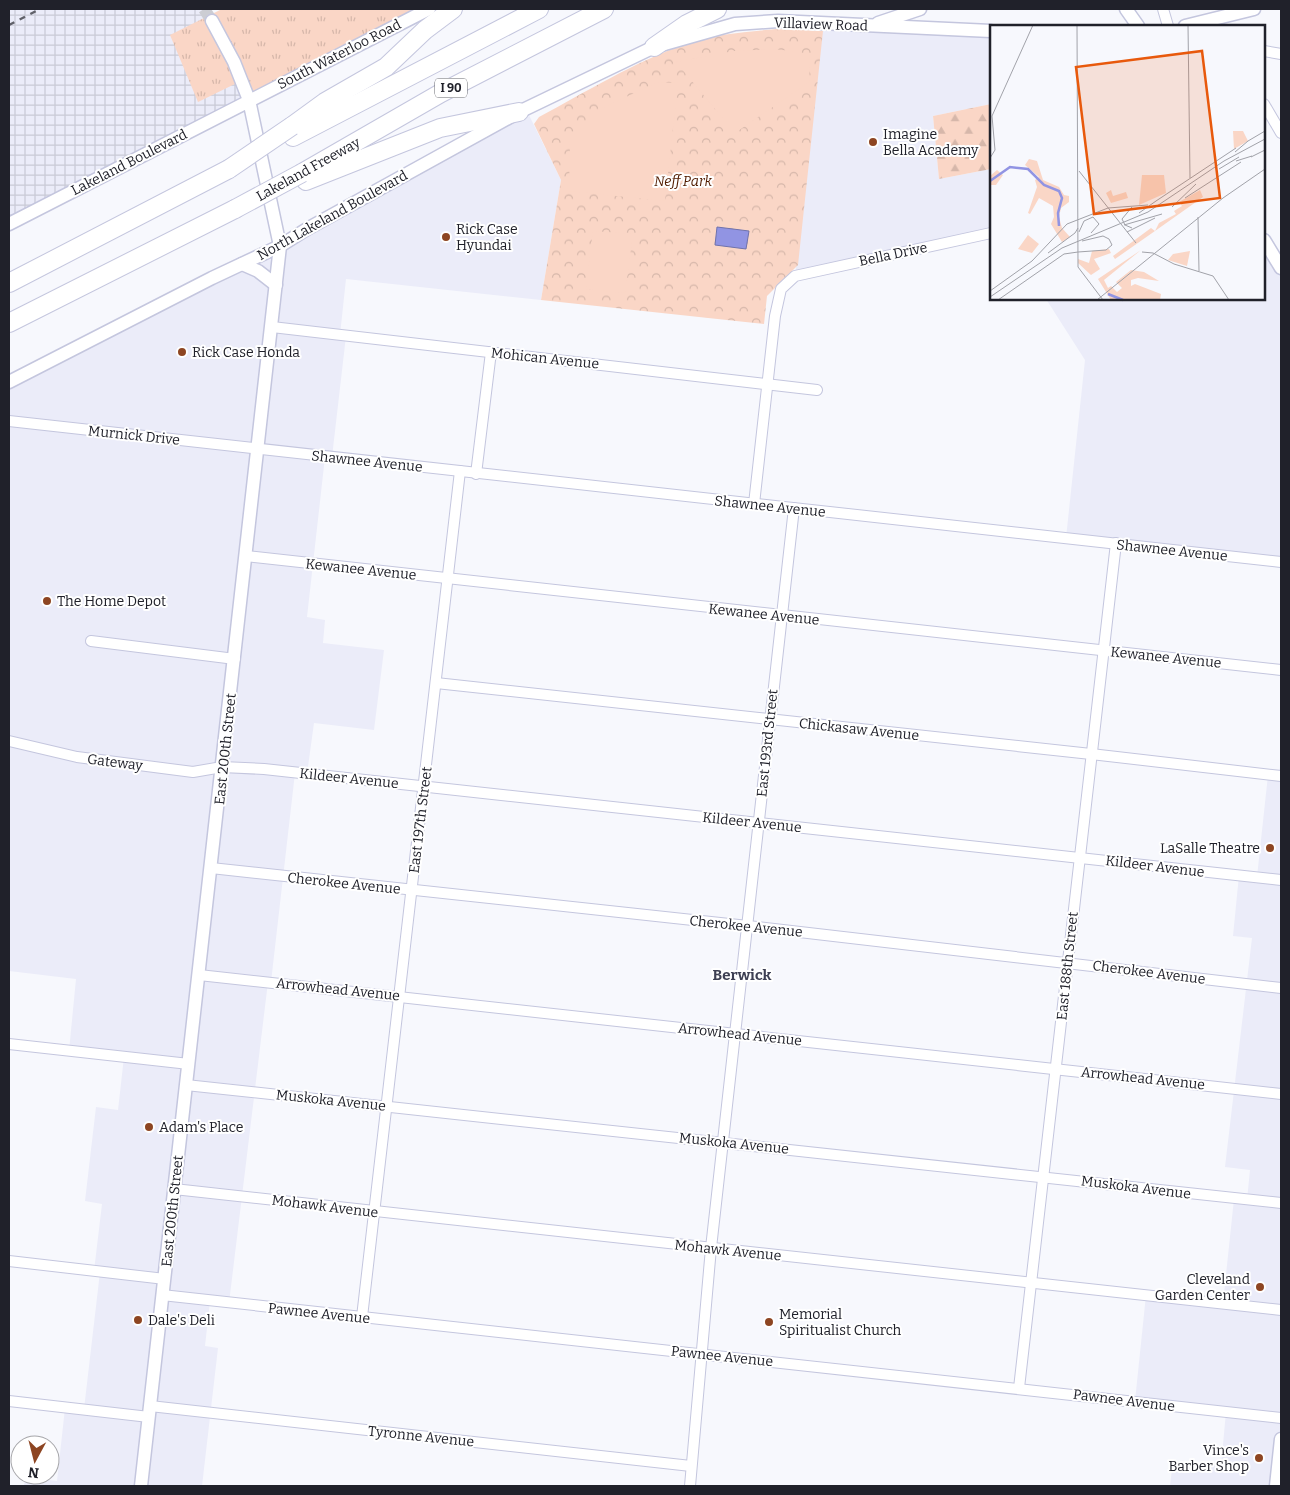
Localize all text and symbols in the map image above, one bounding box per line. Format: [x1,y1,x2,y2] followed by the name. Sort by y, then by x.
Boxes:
[774,14,868,35] street label: Villaview Road
[275,16,404,93] street label: South Waterloo Road
[990,25,1265,300] inset map
[435,78,467,98] road number: I 90
[68,126,190,199] street label: Lakeland Boulevard
[883,126,979,159] place label: Imagine Bella Academy
[253,134,364,205] street label: Lakeland Freeway
[867,136,879,148] marker: Imagine Bella Academy
[254,167,410,264] street label: North Lakeland Boulevard
[654,173,712,190] park label: Neff Park
[456,221,518,254] place label: Rick Case Hyundai
[440,231,452,243] marker: Rick Case Hyundai
[857,239,929,270] street label: Bella Drive
[192,344,300,361] place label: Rick Case Honda
[490,344,600,373] street label: Mohican Avenue
[176,346,188,358] marker: Rick Case Honda
[87,422,181,449] street label: Murnick Drive
[310,447,423,476] street label: Shawnee Avenue
[713,492,826,521] street label: Shawnee Avenue
[1115,536,1228,565] street label: Shawnee Avenue
[305,555,417,584] street label: Kewanee Avenue
[57,593,166,610] place label: The Home Depot
[41,595,53,607] marker: The Home Depot
[708,600,820,629] street label: Kewanee Avenue
[1110,643,1222,672] street label: Kewanee Avenue
[753,688,782,798] street label: East 193rd Street
[211,692,240,806] street label: East 200th Street
[798,715,920,744] street label: Chickasaw Avenue
[86,751,144,774] street label: Gateway
[298,765,399,792] street label: Kildeer Avenue
[406,766,435,874] street label: East 197th Street
[701,809,802,836] street label: Kildeer Avenue
[1160,840,1260,857] place label: LaSalle Theatre
[1264,842,1276,854] marker: LaSalle Theatre
[1104,852,1205,881] street label: Kildeer Avenue
[287,869,401,898] street label: Cherokee Avenue
[1053,911,1082,1021] street label: East 188th Street
[689,912,803,941] street label: Cherokee Avenue
[1091,957,1206,988] street label: Cherokee Avenue
[713,966,772,984] district label: Berwick
[275,975,401,1004] street label: Arrowhead Avenue
[677,1020,803,1049] street label: Arrowhead Avenue
[1080,1064,1206,1093] street label: Arrowhead Avenue
[275,1086,387,1115] street label: Muskoka Avenue
[159,1119,243,1136] place label: Adam's Place
[143,1121,155,1133] marker: Adam's Place
[678,1129,790,1158] street label: Muskoka Avenue
[158,1154,187,1268] street label: East 200th Street
[1080,1172,1192,1203] street label: Muskoka Avenue
[271,1192,379,1221] street label: Mohawk Avenue
[674,1236,782,1265] street label: Mohawk Avenue
[1155,1271,1250,1304] place label: Cleveland Garden Center
[1254,1281,1266,1293] marker: Cleveland Garden Center
[267,1300,371,1327] street label: Pawnee Avenue
[779,1306,902,1339] place label: Memorial Spiritualist Church
[148,1312,215,1329] place label: Dale's Deli
[132,1314,144,1326] marker: Dale's Deli
[763,1316,775,1328] marker: Memorial Spiritualist Church
[670,1343,774,1370] street label: Pawnee Avenue
[1072,1386,1176,1415] street label: Pawnee Avenue
[367,1422,475,1451] street label: Tyronne Avenue
[10,1435,60,1485] north arrow
[1168,1442,1249,1475] place label: Vince's Barber Shop
[1253,1452,1265,1464] marker: Vince's Barber Shop
[27,1463,40,1482] text: N

